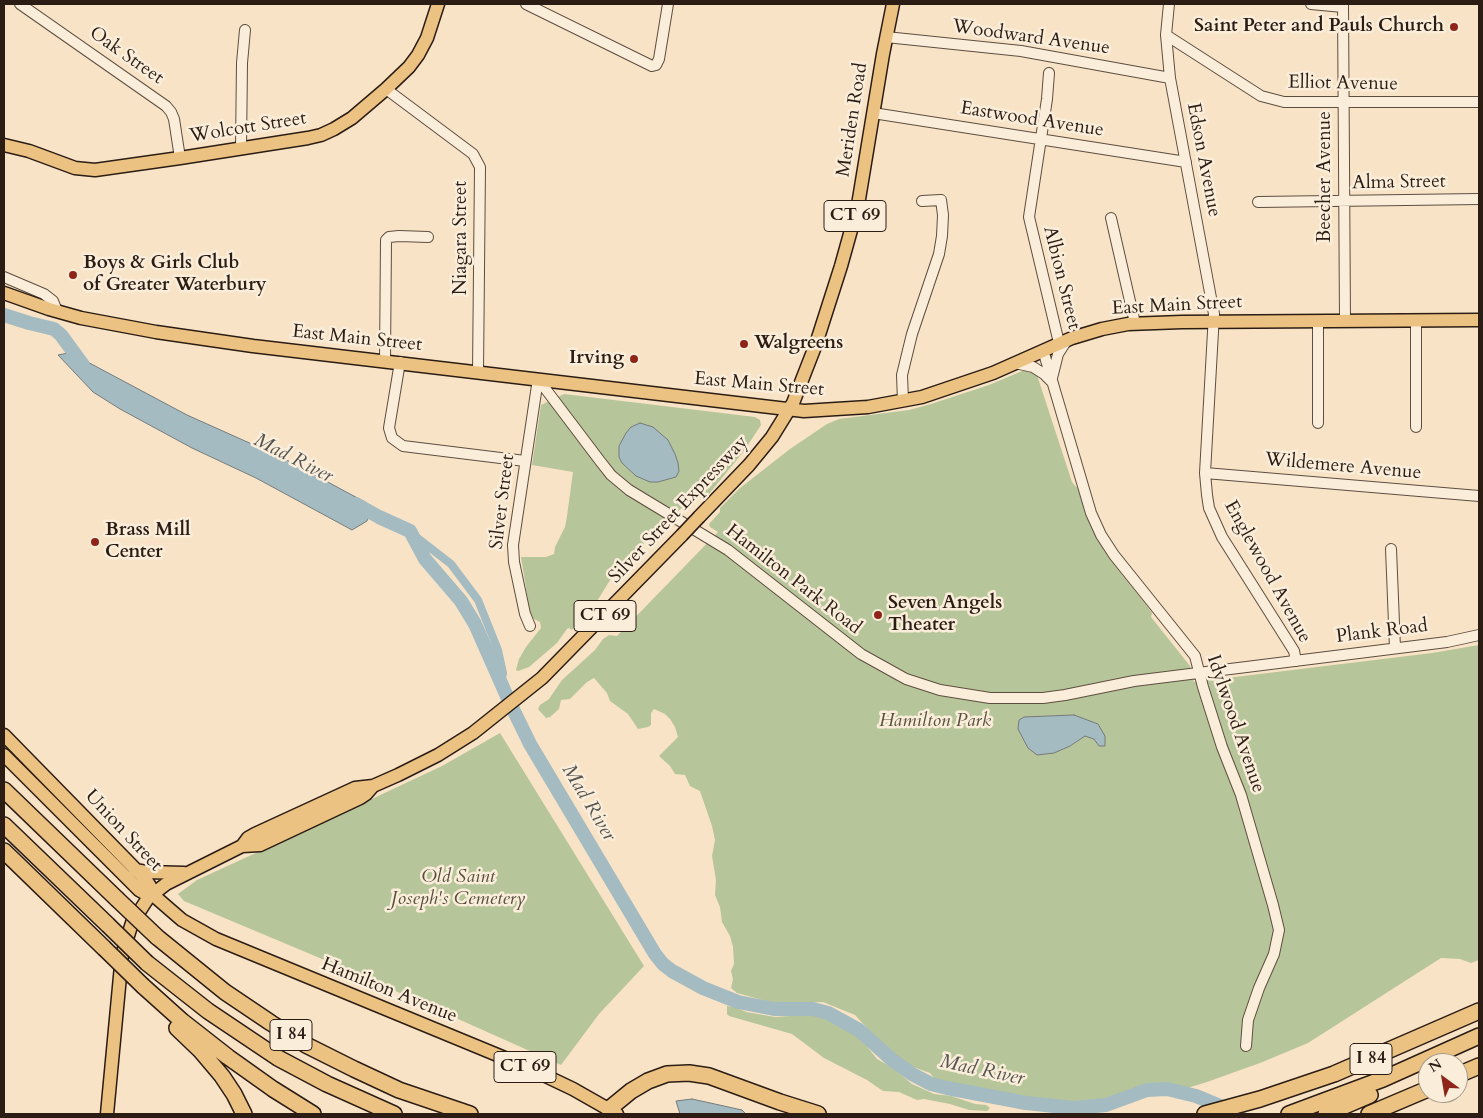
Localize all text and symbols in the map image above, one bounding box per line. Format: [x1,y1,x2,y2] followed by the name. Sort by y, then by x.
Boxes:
[951,16,1111,60] street label: Woodward Avenue
[1194,16,1444,38] place label: Saint Peter and Pauls Church
[1448,21,1460,33] marker: Saint Peter and Pauls Church
[84,22,168,90] street label: Oak Street
[833,61,873,179] street label: Meriden Road
[1288,72,1398,96] street label: Elliot Avenue
[959,97,1105,143] street label: Eastwood Avenue
[1181,101,1225,219] street label: Edson Avenue
[188,108,308,148] street label: Wolcott Street
[1315,111,1337,243] street label: Beecher Avenue
[1352,171,1446,195] street label: Alma Street
[451,181,473,295] street label: Niagara Street
[824,200,886,232] road number: CT 69
[1037,224,1085,332] street label: Albion Street
[83,253,267,297] place label: Boys & Girls Club of Greater Waterbury
[67,269,79,281] marker: Boys & Girls Club of Greater Waterbury
[1111,291,1243,321] street label: East Main Street
[291,321,423,357] street label: East Main Street
[754,333,843,355] place label: Walgreens
[738,338,750,350] marker: Walgreens
[569,348,624,370] place label: Irving
[628,353,640,365] marker: Irving
[693,368,825,402] street label: East Main Street
[249,429,337,489] water label: Mad River
[605,431,753,589] street label: Silver Street Expressway
[1264,449,1422,485] street label: Wildemere Avenue
[486,453,520,551] street label: Silver Street
[1218,497,1316,647] street label: Englewood Avenue
[105,520,191,564] place label: Brass Mill Center
[721,520,865,640] street label: Hamilton Park Road
[89,536,101,548] marker: Brass Mill Center
[888,593,1002,637] place label: Seven Angels Theater
[574,600,636,632] road number: CT 69
[872,609,884,621] marker: Seven Angels Theater
[1335,615,1429,649] street label: Plank Road
[1201,652,1269,796] street label: Idylwood Avenue
[879,711,991,733] park label: Hamilton Park
[556,760,620,846] water label: Mad River
[79,785,167,877] street label: Union Street
[391,867,525,911] park label: Old Saint Joseph's Cemetery
[318,953,460,1029] street label: Hamilton Avenue
[270,1020,312,1050] road number: I 84
[1350,1044,1392,1074] road number: I 84
[938,1050,1026,1092] water label: Mad River
[494,1052,556,1082] road number: CT 69
[1418,1053,1468,1103] north arrow
[1425,1054,1446,1077] text: N

